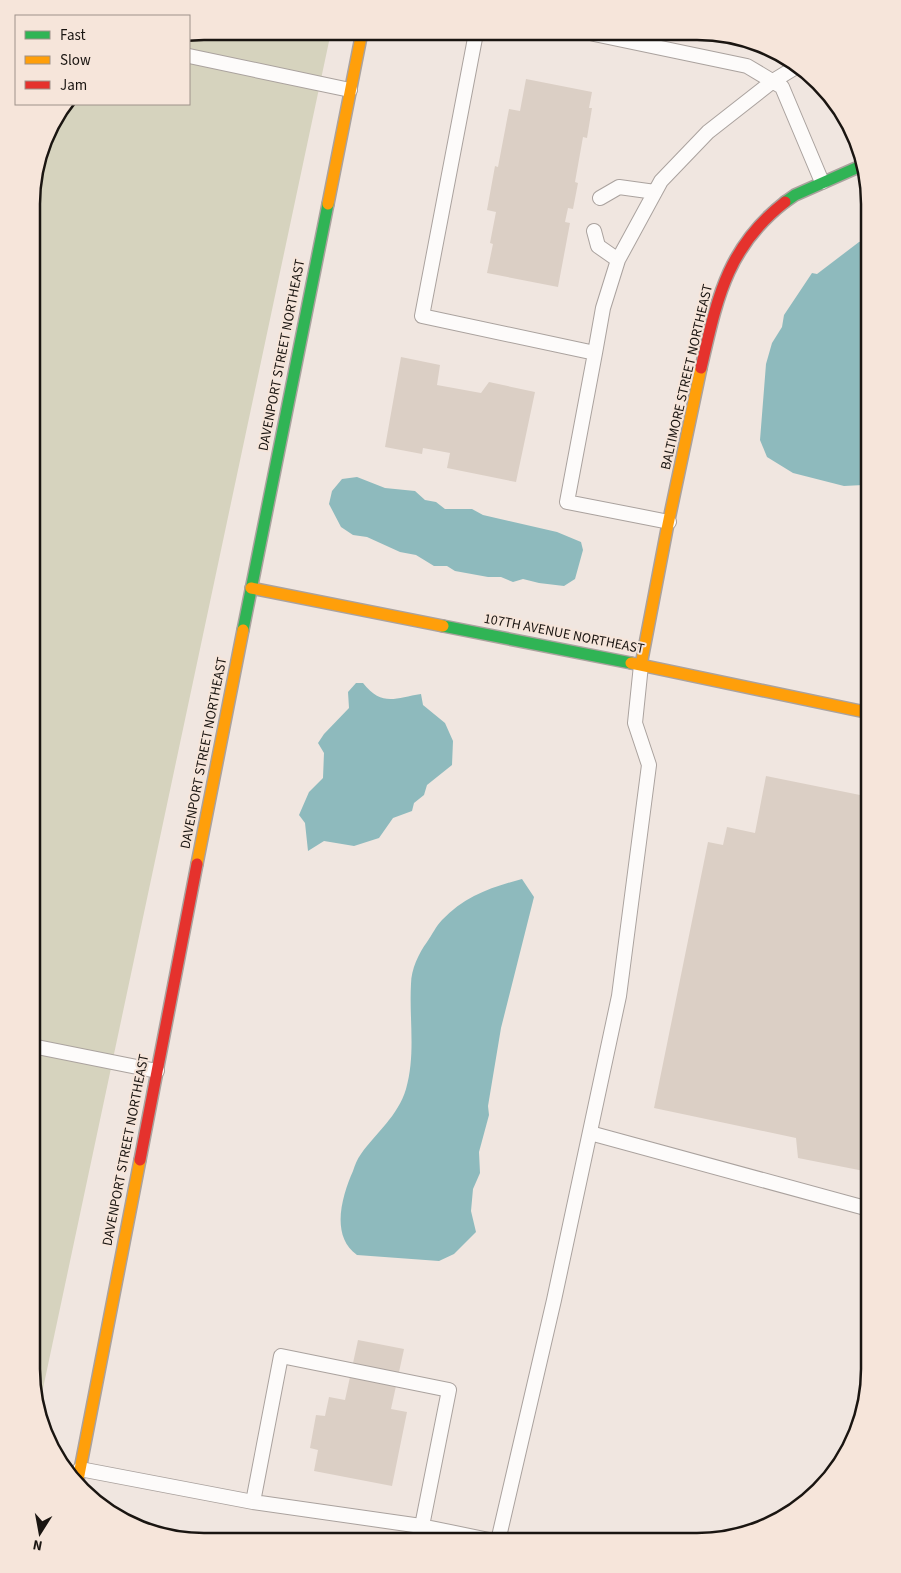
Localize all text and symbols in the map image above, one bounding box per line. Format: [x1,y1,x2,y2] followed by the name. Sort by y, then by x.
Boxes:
[15,15,190,105] legend
[60,25,86,46] text: Fast
[60,50,91,71] text: Slow
[60,75,87,96] text: Jam
[254,257,311,453] street label: DAVENPORT STREET NORTHEAST
[656,282,718,472] street label: BALTIMORE STREET NORTHEAST
[482,609,646,659] street label: 107TH AVENUE NORTHEAST
[176,655,233,851] street label: DAVENPORT STREET NORTHEAST
[98,1052,155,1248] street label: DAVENPORT STREET NORTHEAST
[15,1508,65,1558] north arrow
[31,1534,44,1555] text: N

